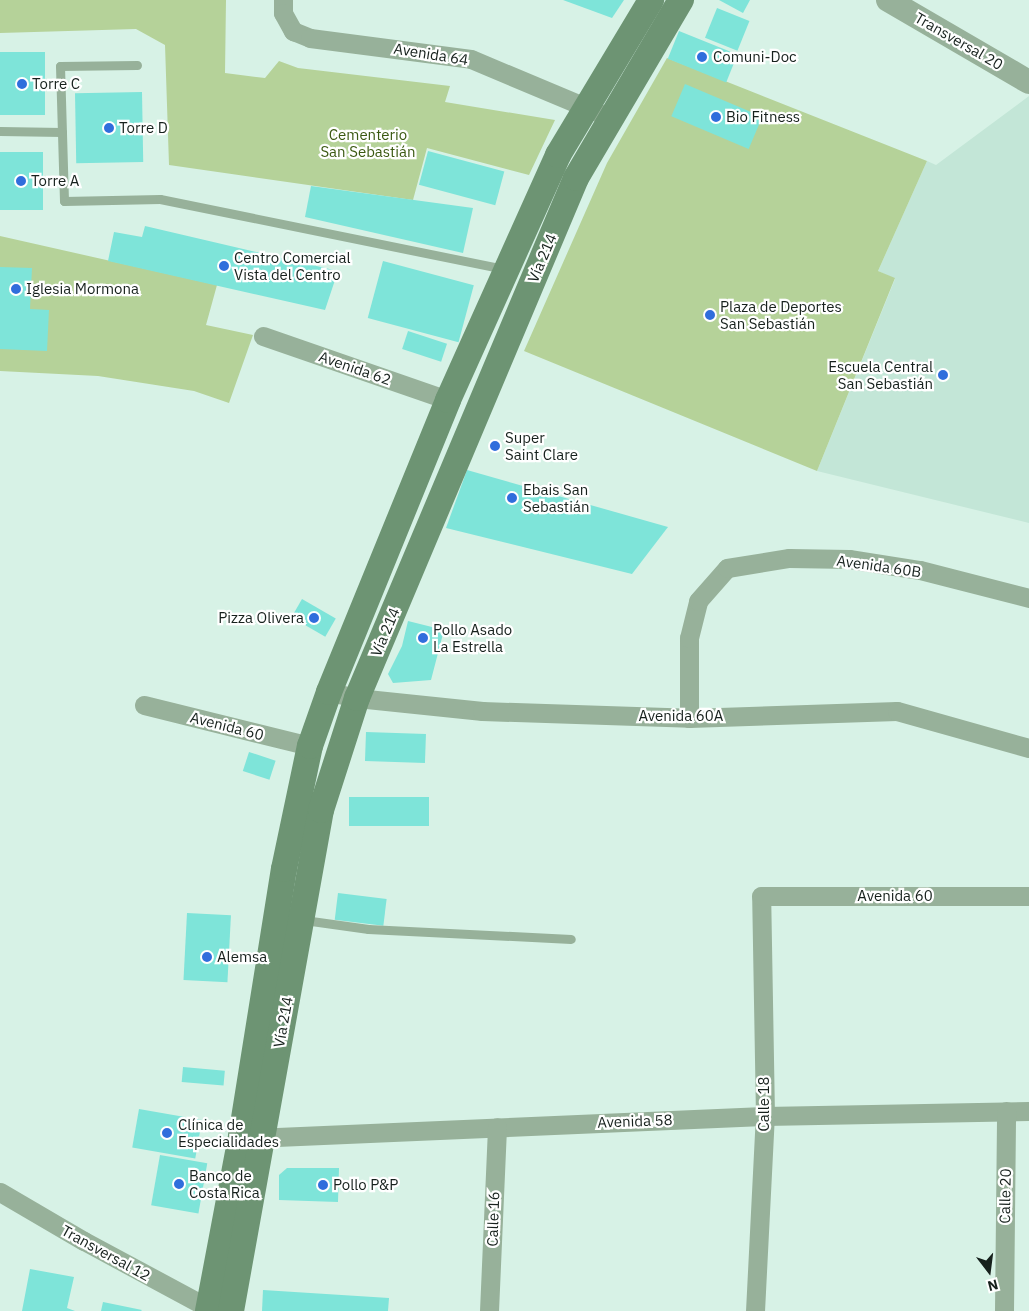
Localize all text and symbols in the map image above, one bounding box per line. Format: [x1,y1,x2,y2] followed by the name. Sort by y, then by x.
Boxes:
[912,8,1006,74] street label: Transversal 20
[392,39,470,69] street label: Avenida 64
[713,48,797,66] place label: Comuni-Doc
[695,50,709,64] marker: Comuni-Doc
[32,75,80,93] place label: Torre C
[16,78,28,90] marker: Torre C
[726,108,800,126] place label: Bio Fitness
[710,111,722,123] marker: Bio Fitness
[119,119,168,137] place label: Torre D
[103,122,115,134] marker: Torre D
[320,125,416,160] park label: Cementerio San Sebastián
[31,172,79,190] place label: Torre A
[15,175,27,187] marker: Torre A
[524,231,560,285] street label: Vía 214
[234,248,351,283] place label: Centro Comercial Vista del Centro
[218,260,230,272] marker: Centro Comercial Vista del Centro
[26,280,139,298] place label: Iglesia Mormona
[10,283,22,295] marker: Iglesia Mormona
[720,297,842,332] place label: Plaza de Deportes San Sebastián
[704,309,716,321] marker: Plaza de Deportes San Sebastián
[316,347,394,389] street label: Avenida 62
[828,357,933,392] place label: Escuela Central San Sebastián
[937,369,949,381] marker: Escuela Central San Sebastián
[505,428,578,463] place label: Super Saint Clare
[489,440,501,452] marker: Super Saint Clare
[523,480,589,515] place label: Ebais San Sebastián
[505,491,519,505] marker: Ebais San Sebastián
[836,551,922,581] street label: Avenida 60B
[367,605,403,659] street label: Vía 214
[218,609,304,627] place label: Pizza Olivera
[308,612,320,624] marker: Pizza Olivera
[433,620,512,655] place label: Pollo Asado La Estrella
[417,632,429,644] marker: Pollo Asado La Estrella
[639,707,723,725] street label: Avenida 60A
[188,708,266,744] street label: Avenida 60
[857,887,933,905] street label: Avenida 60
[217,948,267,966] place label: Alemsa
[201,951,213,963] marker: Alemsa
[270,995,296,1049] street label: Vía 214
[755,1076,773,1132] street label: Calle 18
[597,1111,673,1131] street label: Avenida 58
[178,1115,279,1150] place label: Clínica de Especialidades
[160,1126,174,1140] marker: Clínica de Especialidades
[189,1166,260,1201] place label: Banco de Costa Rica
[996,1168,1014,1224] street label: Calle 20
[333,1176,398,1194] place label: Pollo P&P
[173,1178,185,1190] marker: Banco de Costa Rica
[317,1179,329,1191] marker: Pollo P&P
[483,1191,503,1247] street label: Calle 16
[58,1221,154,1285] street label: Transversal 12
[964,1246,1014,1296] north arrow
[986,1275,1000,1295] text: N

